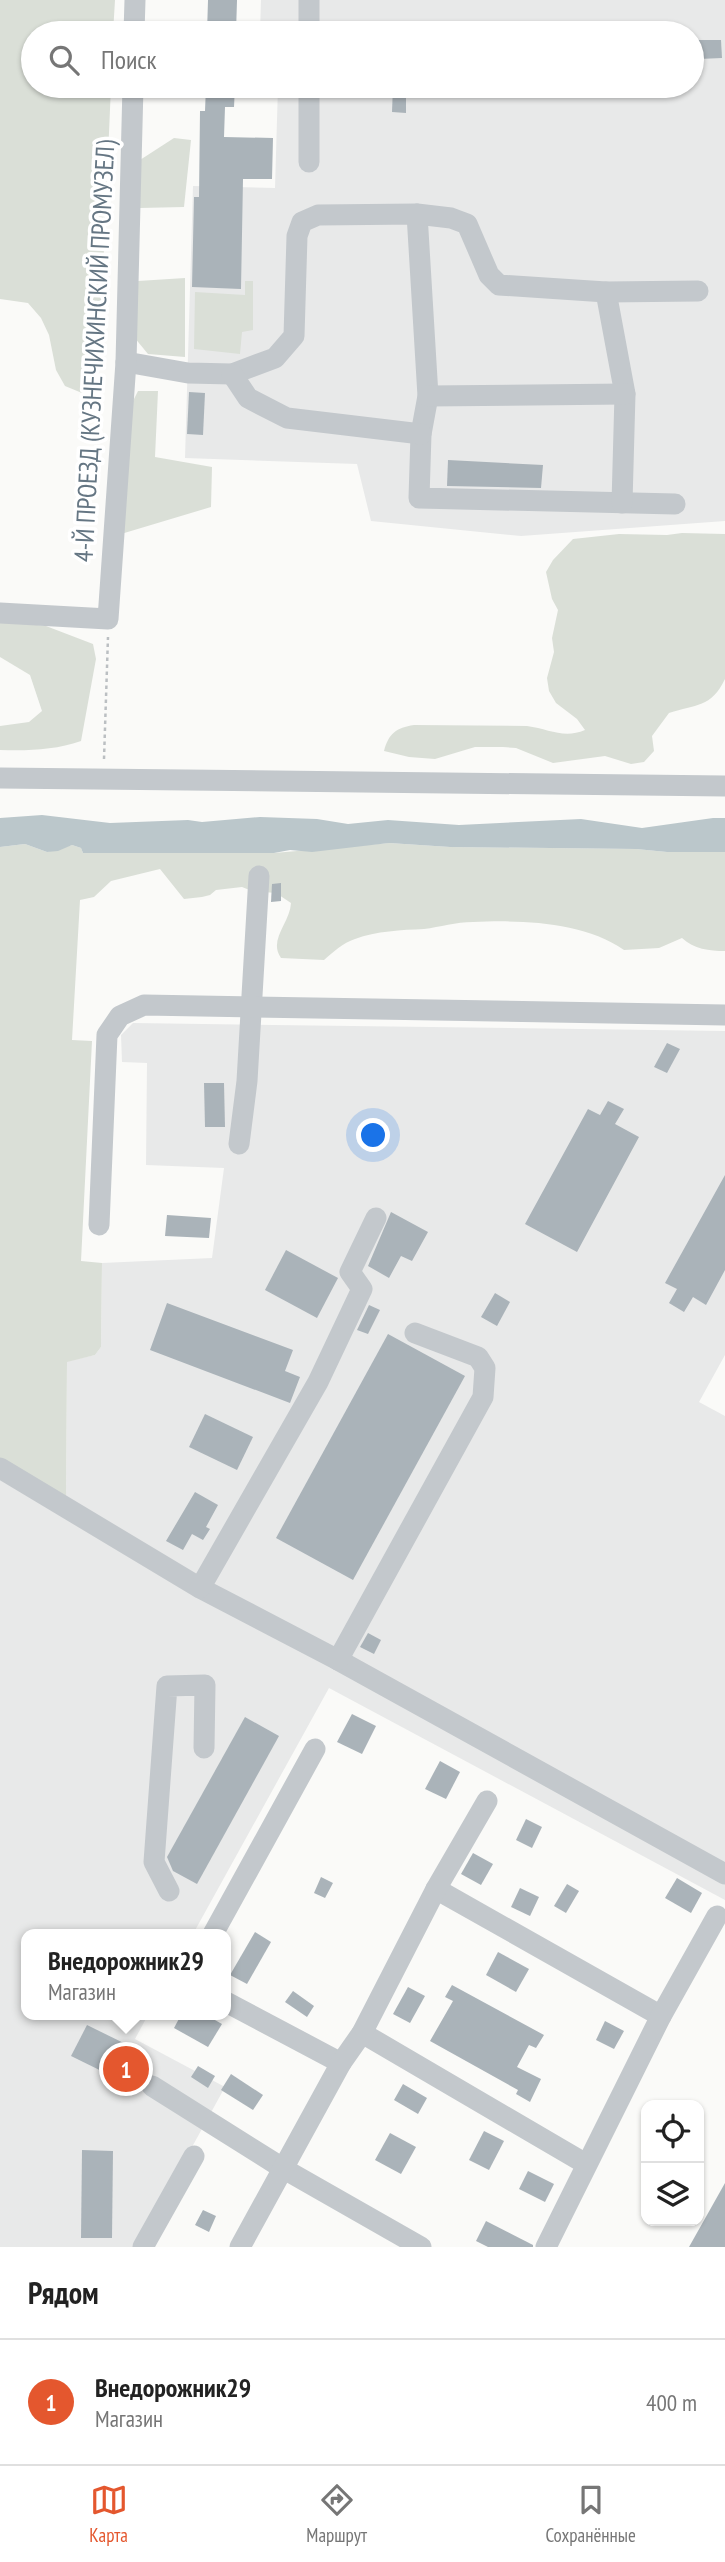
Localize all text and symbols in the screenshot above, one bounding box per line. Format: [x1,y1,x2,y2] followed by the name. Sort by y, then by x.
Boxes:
[21,21,704,98] search box
[45,41,83,79] icon: search
[101,43,157,76] text: Поиск
[66,139,122,563] street label: 4-Й ПРОЕЗД (КУЗНЕЧИХИНСКИЙ ПРОМУЗЕЛ)
[356,1118,390,1152] your location
[21,1929,231,2020] popup
[48,1944,204,1977] text: Внедорожник29
[48,1977,116,2006] text: Магазин
[103,2043,149,2095] pin: 1
[641,2100,704,2226] map controls
[641,2100,704,2163] button: locate
[641,2163,704,2226] button: layers
[28,2273,99,2312] text: Рядом
[95,2371,251,2404] text: Внедорожник29
[46,2388,57,2417] text: 1
[646,2388,697,2417] text: 400 m
[95,2404,163,2433] text: Магазин
[89,2481,128,2547] tab: Карта
[306,2481,367,2547] tab: Маршрут
[545,2481,636,2547] tab: Сохранённые

